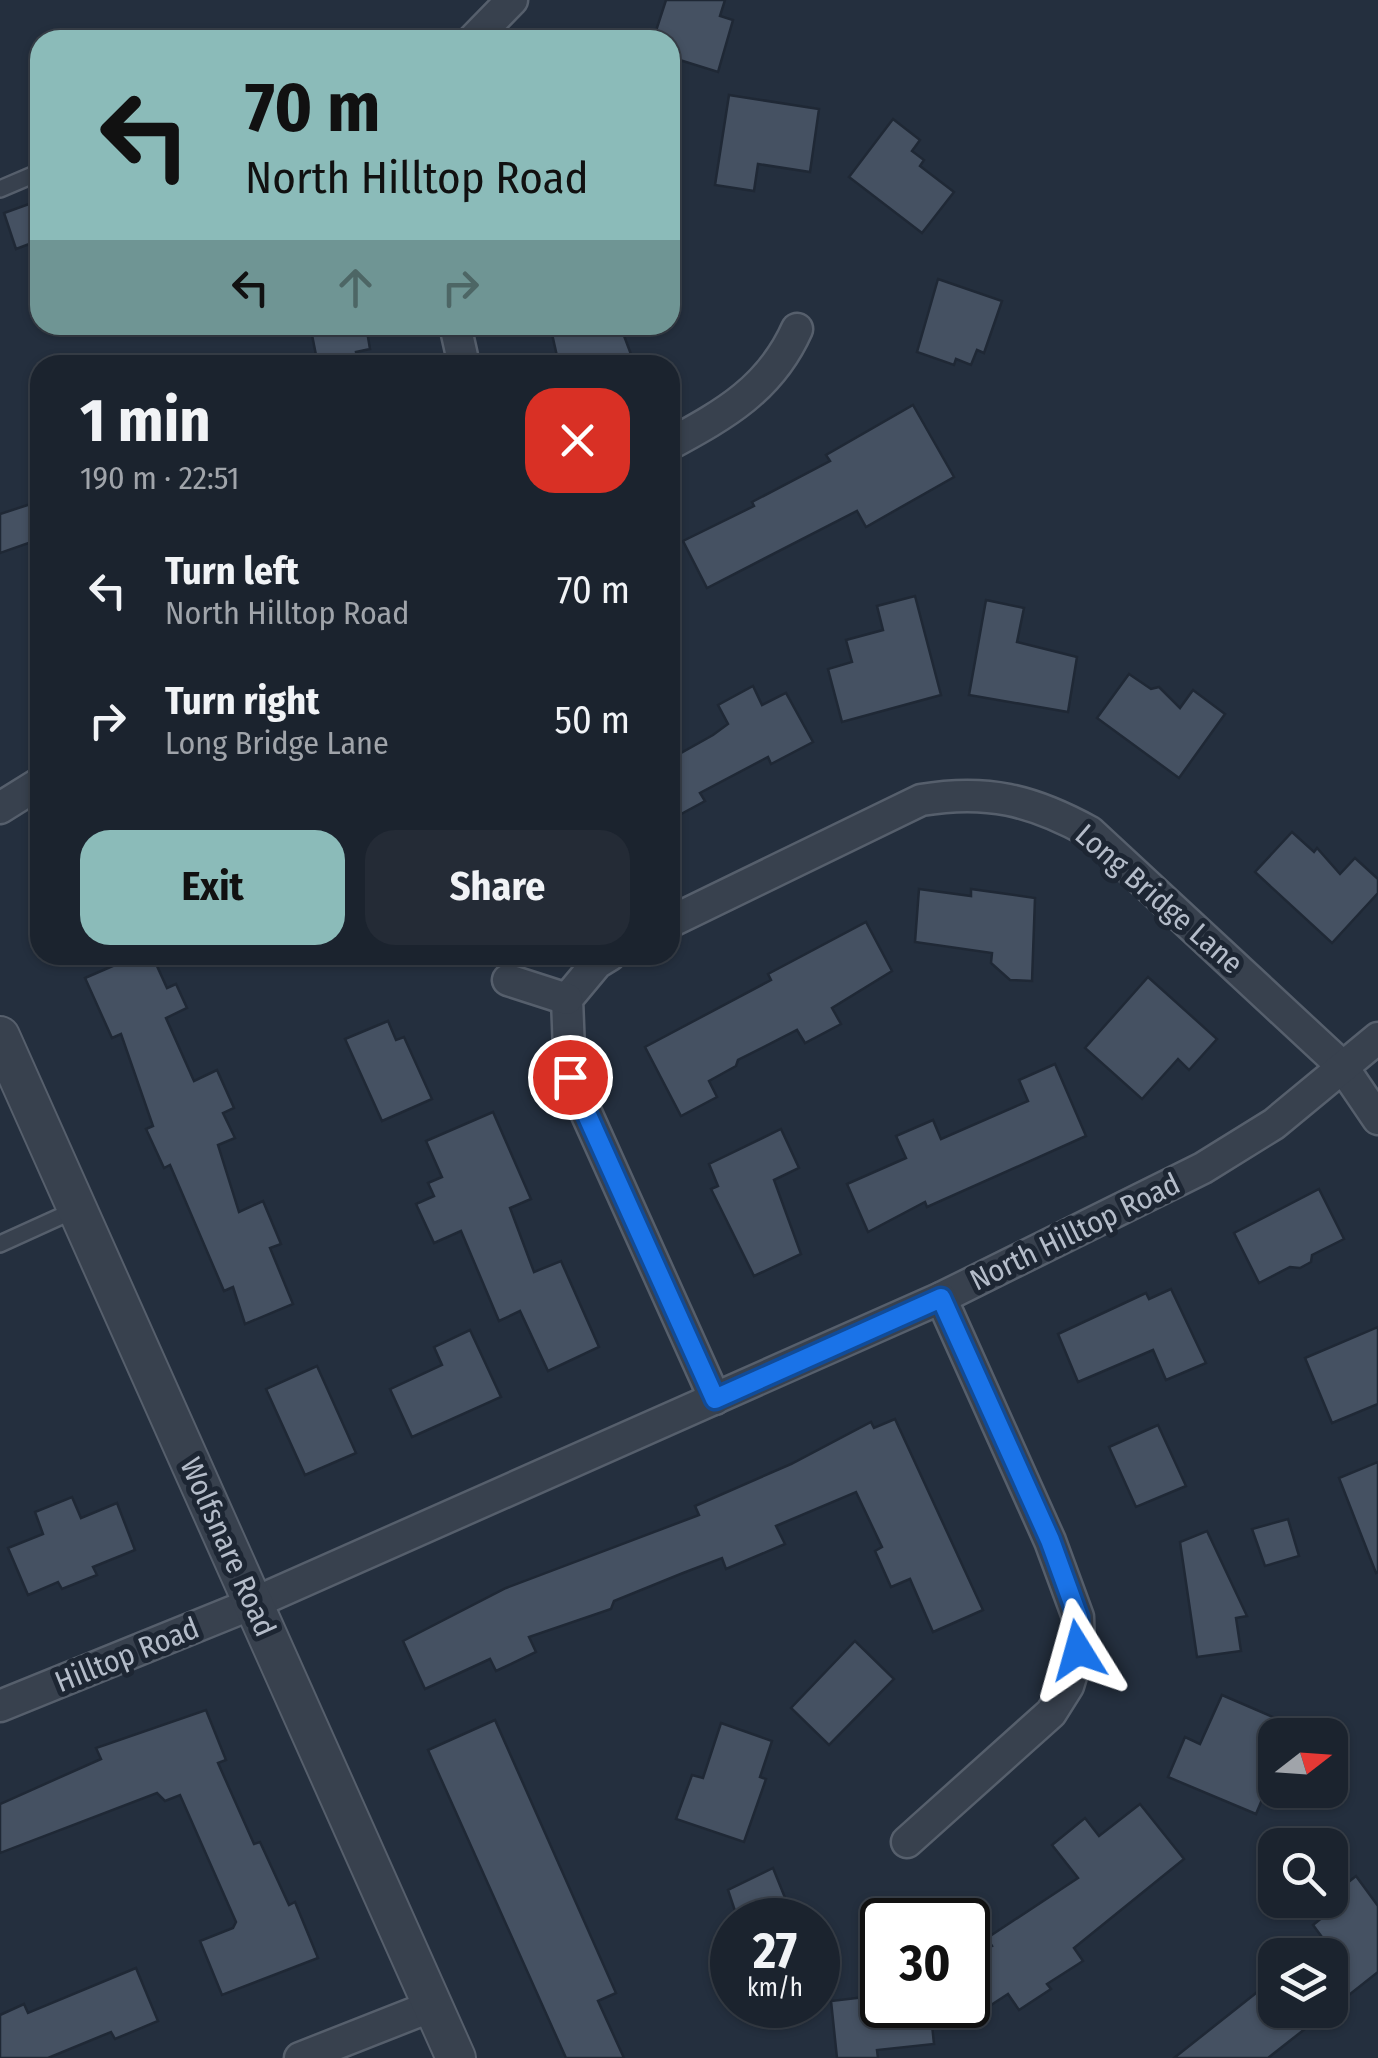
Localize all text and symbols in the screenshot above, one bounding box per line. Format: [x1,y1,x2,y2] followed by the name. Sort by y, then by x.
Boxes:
[245,66,380,150] text: 70 m
[80,70,210,200] icon: left
[245,151,589,205] text: North Hilltop Road
[223,260,278,315] icon: left
[328,260,383,315] icon: ahead
[433,260,488,315] icon: right
[80,385,211,457] text: 1 min
[525,388,630,493] button: close
[80,459,239,497] text: 190 m · 22:51
[165,548,299,594] text: Turn left
[80,563,135,618] icon: left
[557,567,630,613] text: 70 m
[165,594,409,632] text: North Hilltop Road
[165,678,319,724] text: Turn right
[80,693,135,748] icon: right
[555,697,630,743] text: 50 m
[165,724,389,762] text: Long Bridge Lane
[1068,817,1250,981] street label: Long Bridge Lane
[80,830,345,945] button: Exit
[365,830,630,945] button: Share
[528,1035,613,1120] pin
[543,1050,598,1105] icon: arrive
[964,1166,1186,1298] street label: North Hilltop Road
[173,1452,283,1642] street label: Wolfsnare Road
[1026,1598,1130,1702] position arrow
[50,1610,204,1700] street label: Hilltop Road
[1258,1718,1348,1808] north arrow
[1258,1718,1348,2028] map controls
[1258,1828,1348,1918] button: search
[860,1898,990,2028] speed limit sign: 30
[753,1921,797,1981] text: 27
[1258,1938,1348,2028] button: layers
[747,1973,803,2003] text: km/h

